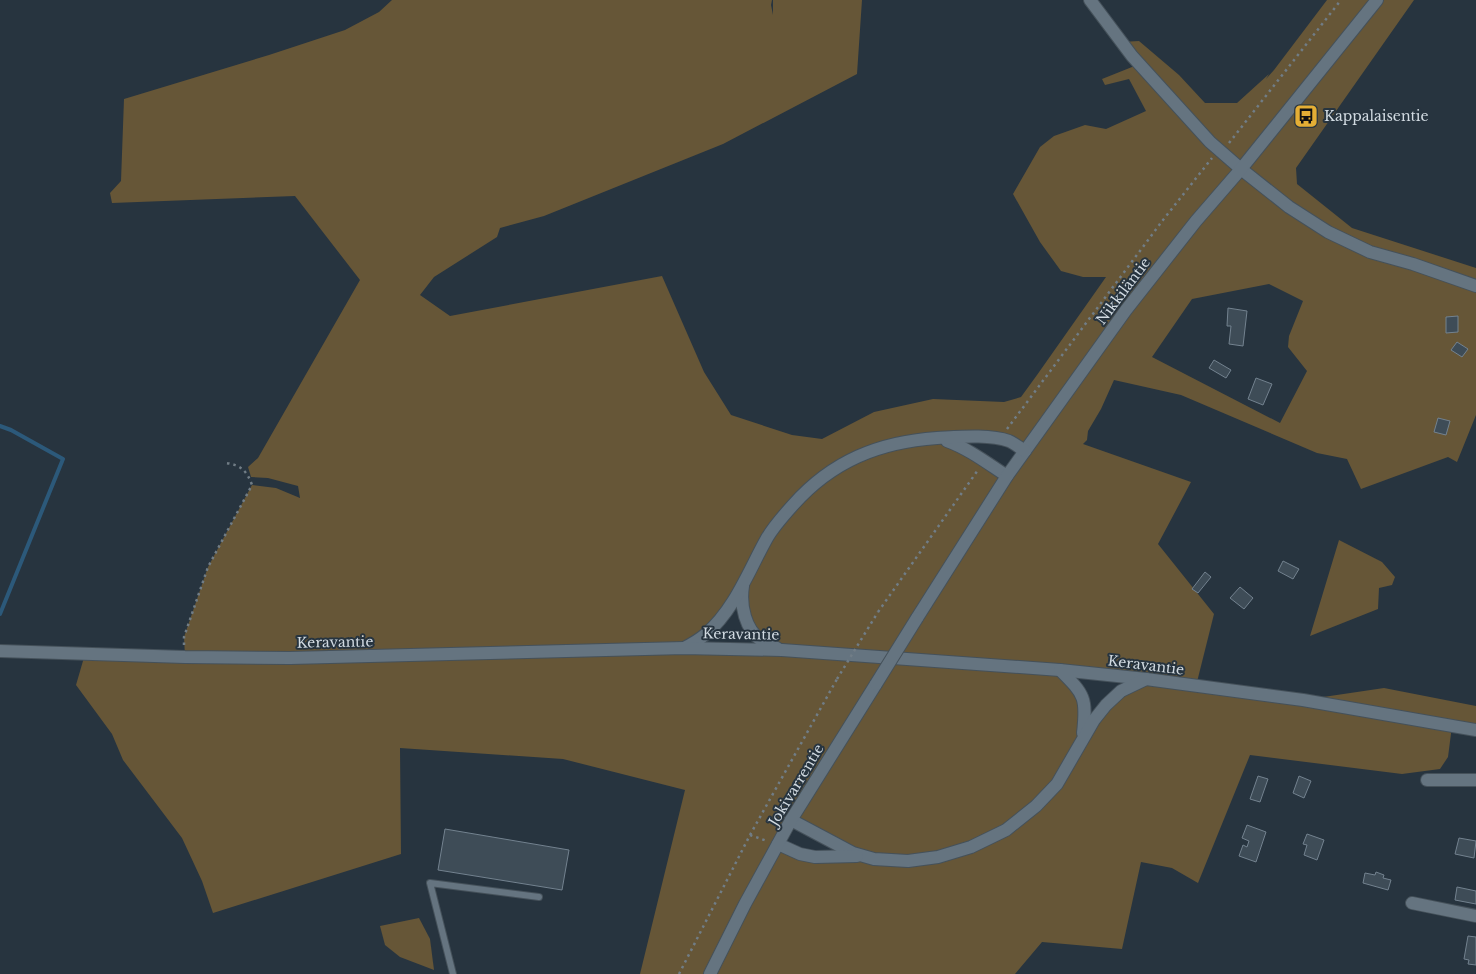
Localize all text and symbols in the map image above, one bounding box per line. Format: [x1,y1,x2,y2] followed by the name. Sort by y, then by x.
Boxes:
[1293,103,1319,129] bus stop icon: Kappalaisentie
[1324,107,1429,125] place label: Kappalaisentie
[1092,254,1154,328] street label: Nikkiläntie
[703,624,779,644] street label: Keravantie
[297,632,373,652] street label: Keravantie
[1107,651,1185,679] street label: Keravantie
[763,741,828,831] street label: Jokivarrentie

